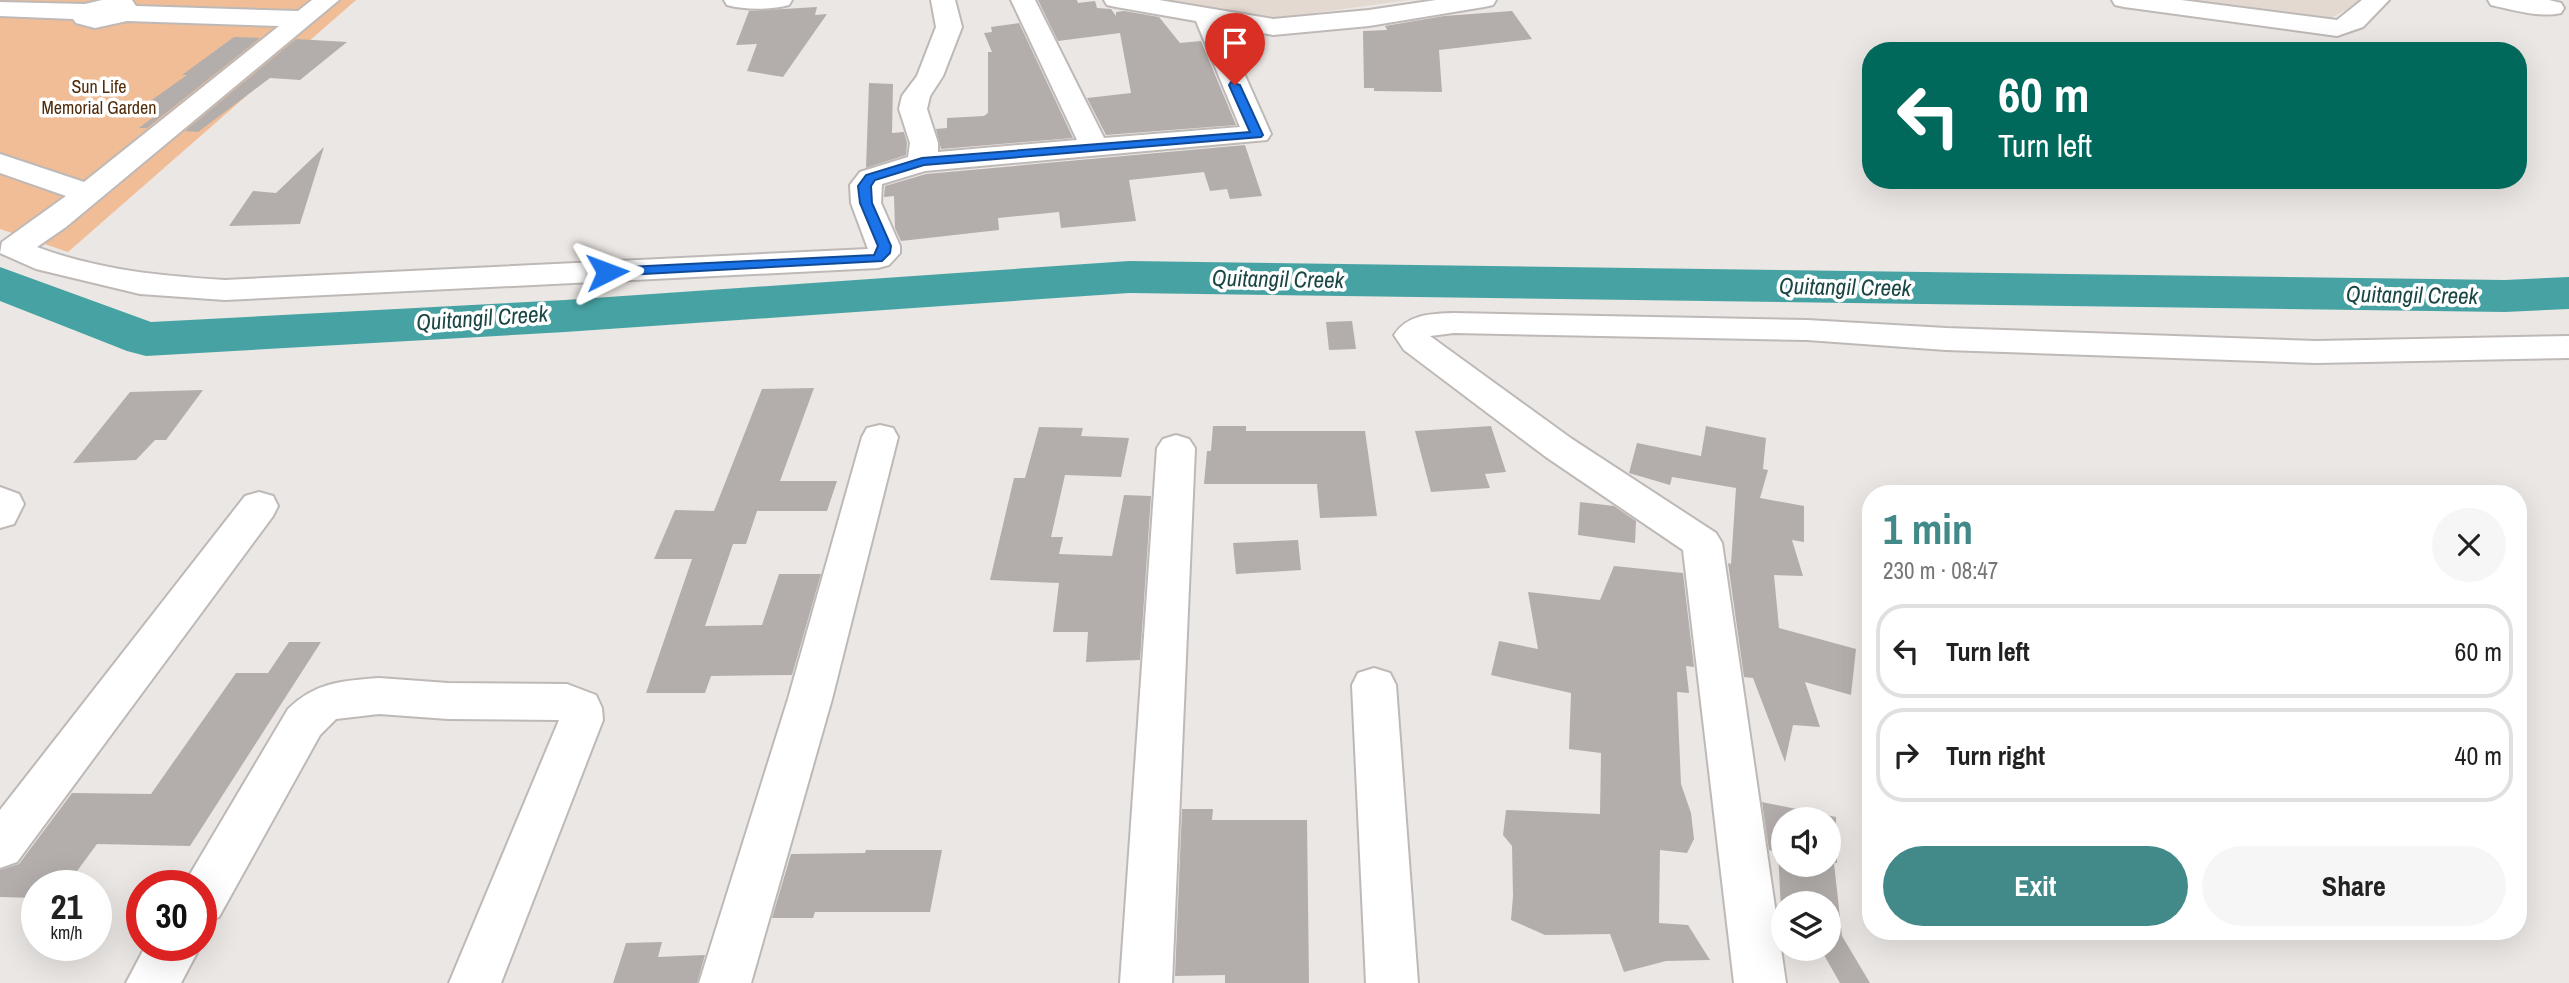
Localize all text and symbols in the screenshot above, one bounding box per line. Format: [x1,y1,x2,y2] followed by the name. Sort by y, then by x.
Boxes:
[1205,13,1265,85] pin
[1216,24,1254,62] icon: arrive
[1998,61,2090,127] text: 60 m
[1883,70,1974,161] icon: left
[42,74,156,120] park label: Sun Life Memorial Garden
[1998,124,2092,167] text: Turn left
[570,235,644,309] position arrow
[1212,262,1346,295] water label: Quitangil Creek
[1779,270,1913,303] water label: Quitangil Creek
[2346,278,2480,311] water label: Quitangil Creek
[415,297,550,338] water label: Quitangil Creek
[1883,501,1973,557] text: 1 min
[2432,508,2506,582] button: close
[1883,555,1998,586] text: 230 m · 08:47
[1887,632,1925,670] icon: left
[1946,634,2030,669] text: Turn left
[2455,634,2502,669] text: 60 m
[1887,736,1925,774] icon: right
[1946,738,2045,773] text: Turn right
[2455,738,2502,773] text: 40 m
[1771,807,1841,961] map controls
[1771,807,1841,877] button: sound
[1883,846,2188,926] button: Exit
[2202,846,2506,926] button: Share
[126,870,217,961] speed limit sign: 30
[51,883,82,930] text: 21
[1771,891,1841,961] button: layers
[51,920,83,945] text: km/h

